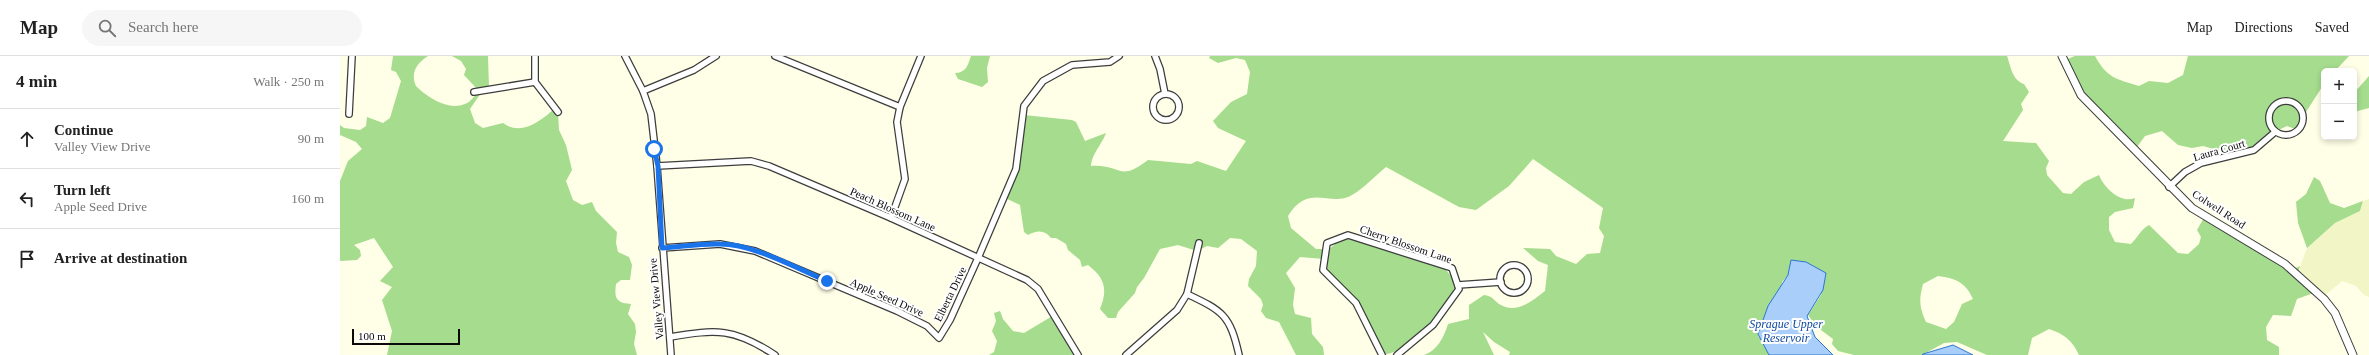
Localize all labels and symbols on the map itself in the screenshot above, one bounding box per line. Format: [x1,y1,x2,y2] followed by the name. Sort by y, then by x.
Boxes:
[2192,137,2246,163] street label: Laura Court
[645,140,663,158] route start
[848,185,938,233] street label: Peach Blossom Lane
[2190,187,2248,231] street label: Colwell Road
[1358,223,1454,265] street label: Cherry Blossom Lane
[646,258,666,340] street label: Valley View Drive
[932,265,968,323] street label: Elberta Drive
[818,272,836,290] route end
[849,275,926,319] street label: Apple Seed Drive
[1749,317,1823,345] water label: Sprague Upper Reservoir
[352,327,460,346] scale bar

